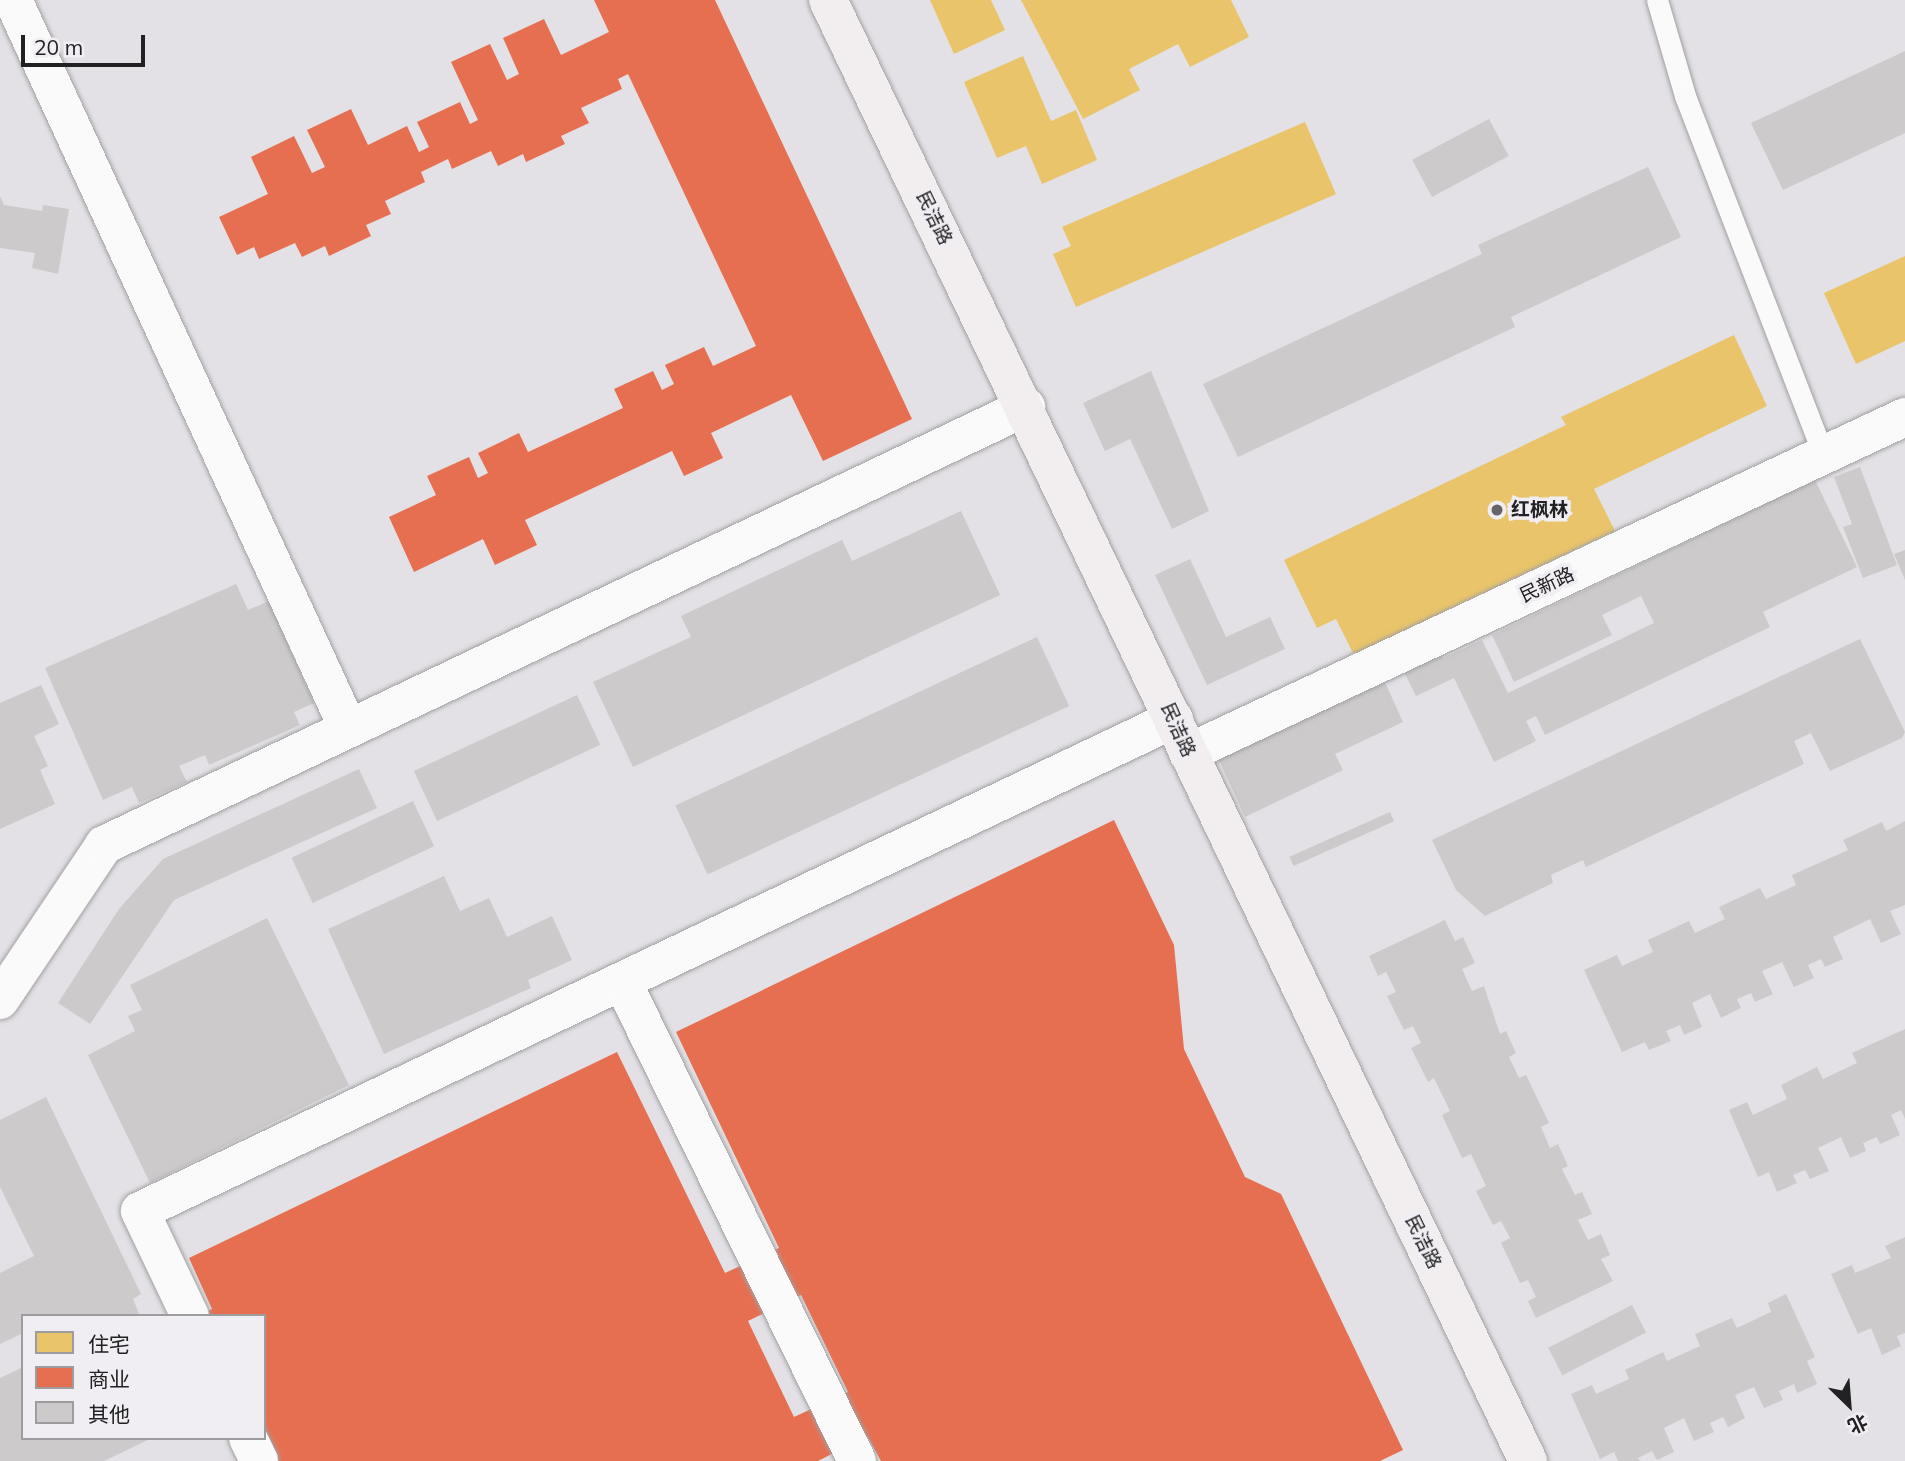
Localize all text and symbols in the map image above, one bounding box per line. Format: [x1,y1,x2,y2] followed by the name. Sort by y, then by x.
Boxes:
[24,21,149,65] scale bar
[34,34,83,60] text: 20 m
[911,187,957,249] street label: 民洁路
[1511,499,1568,521] place label: 红枫林
[1489,502,1505,518] marker: 红枫林
[1516,563,1578,607] street label: 民新路
[1156,699,1200,761] street label: 民洁路
[1400,1211,1446,1273] street label: 民洁路
[21,1314,266,1440] legend
[88,1331,130,1357] text: 住宅
[88,1366,130,1392] text: 商业
[1814,1370,1884,1440] north arrow
[88,1401,130,1427] text: 其他
[1844,1409,1872,1439] text: 北

